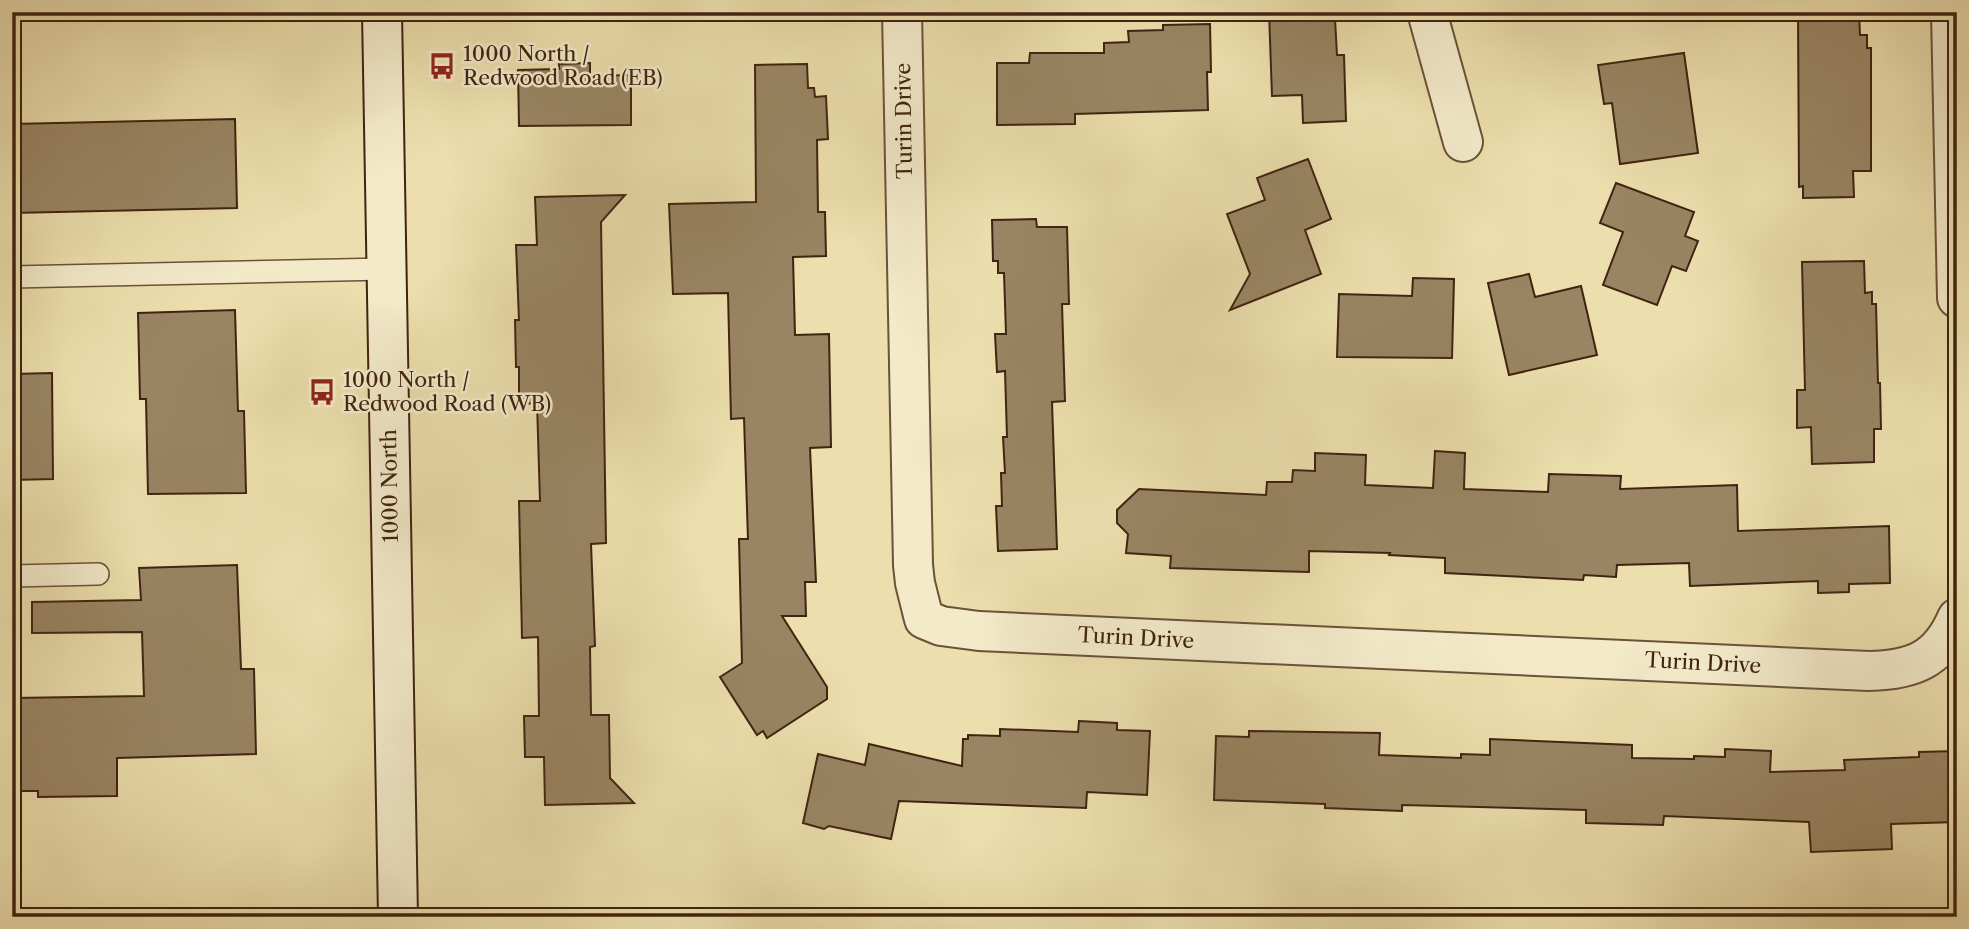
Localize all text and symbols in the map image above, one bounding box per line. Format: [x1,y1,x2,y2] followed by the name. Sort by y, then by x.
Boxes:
[463,41,663,90] place label: 1000 North / Redwood Road (EB)
[427,51,457,81] bus stop icon: 1000 North / Redwood Road (EB)
[890,63,917,179] street label: Turin Drive
[343,367,551,416] place label: 1000 North / Redwood Road (WB)
[307,377,337,407] bus stop icon: 1000 North / Redwood Road (WB)
[376,429,403,543] street label: 1000 North
[1077,622,1195,653] street label: Turin Drive
[1644,647,1762,678] street label: Turin Drive

